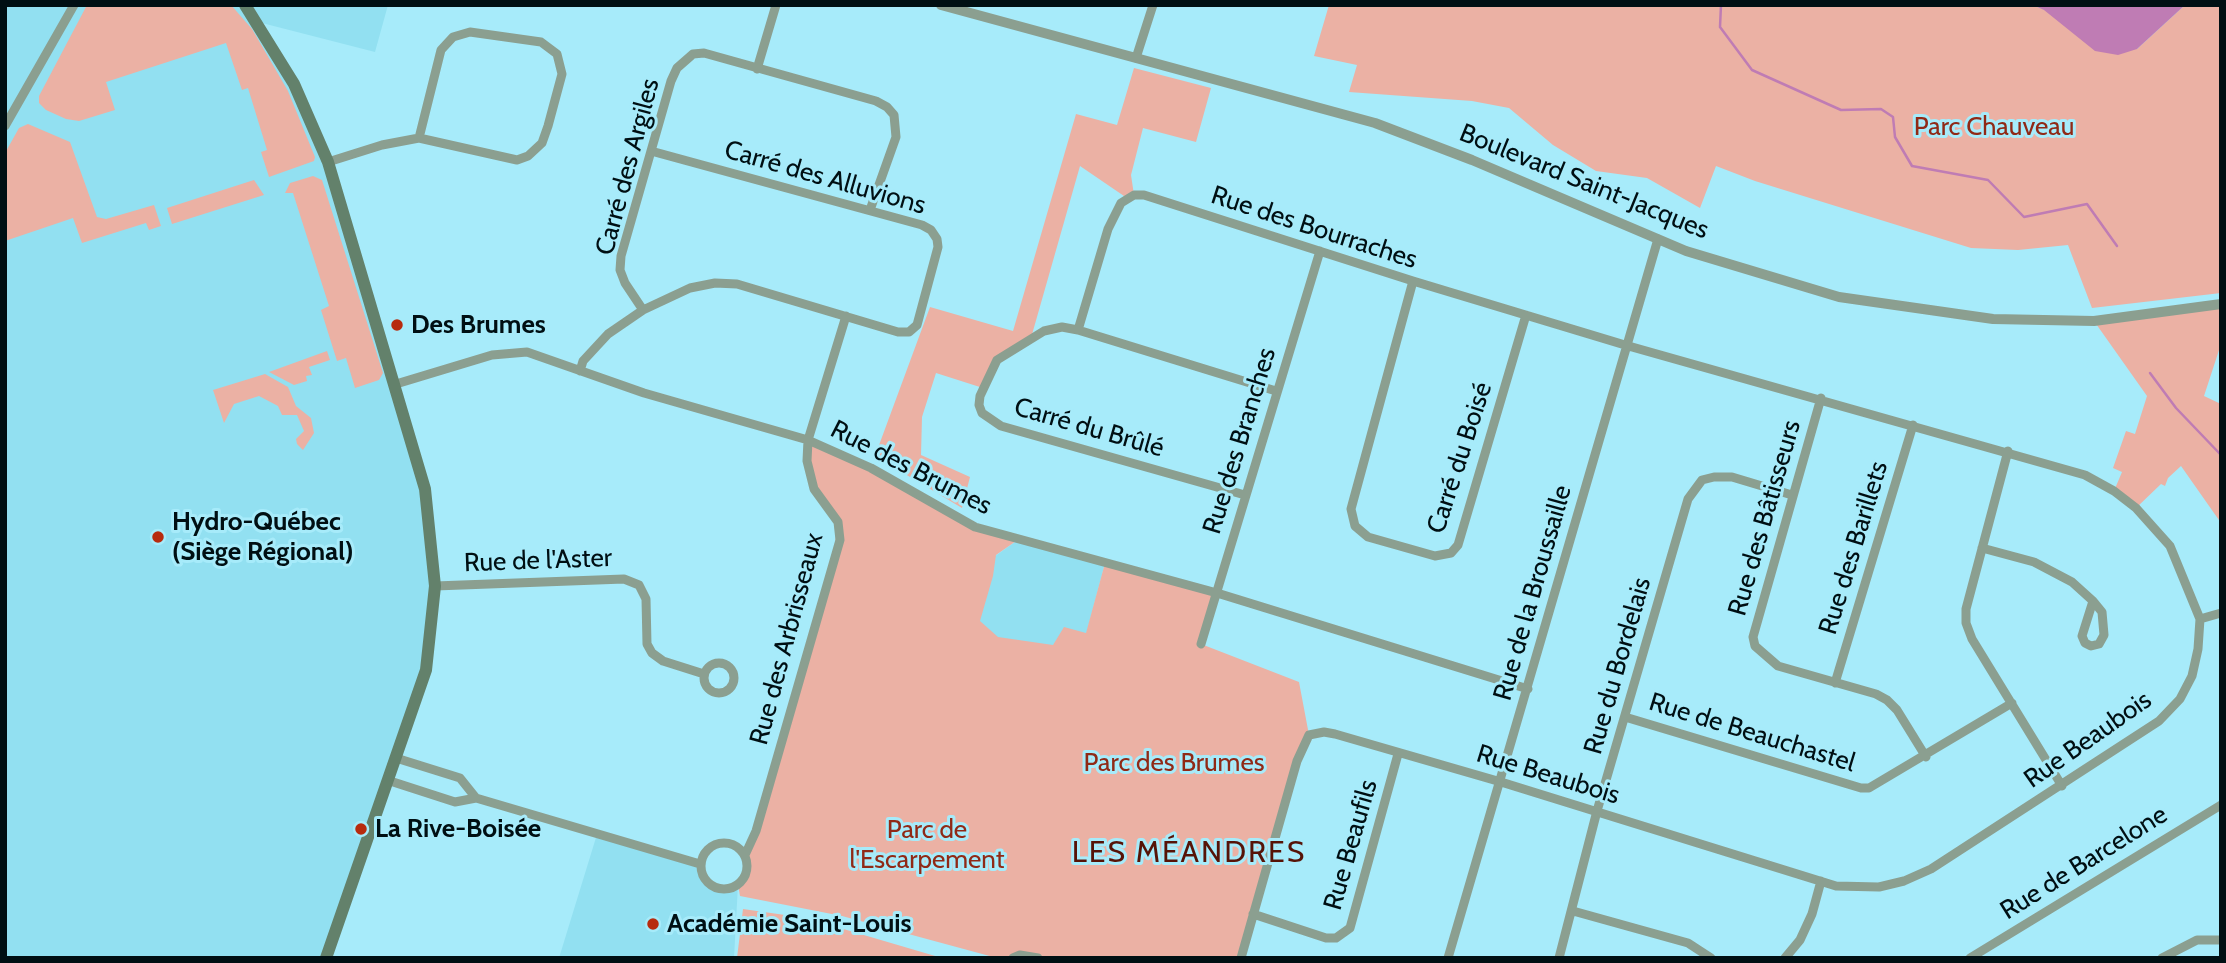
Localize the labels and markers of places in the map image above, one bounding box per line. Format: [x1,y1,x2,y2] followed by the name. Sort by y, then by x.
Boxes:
[411,309,546,341] place label: Des Brumes
[389,317,405,333] marker: Des Brumes
[172,506,354,568] place label: Hydro-Québec (Siège Régional)
[150,529,166,545] marker: Hydro-Québec (Siège Régional)
[375,813,541,845] place label: La Rive-Boisée
[353,821,369,837] marker: La Rive-Boisée
[667,908,912,940] place label: Académie Saint-Louis
[645,916,661,932] marker: Académie Saint-Louis

